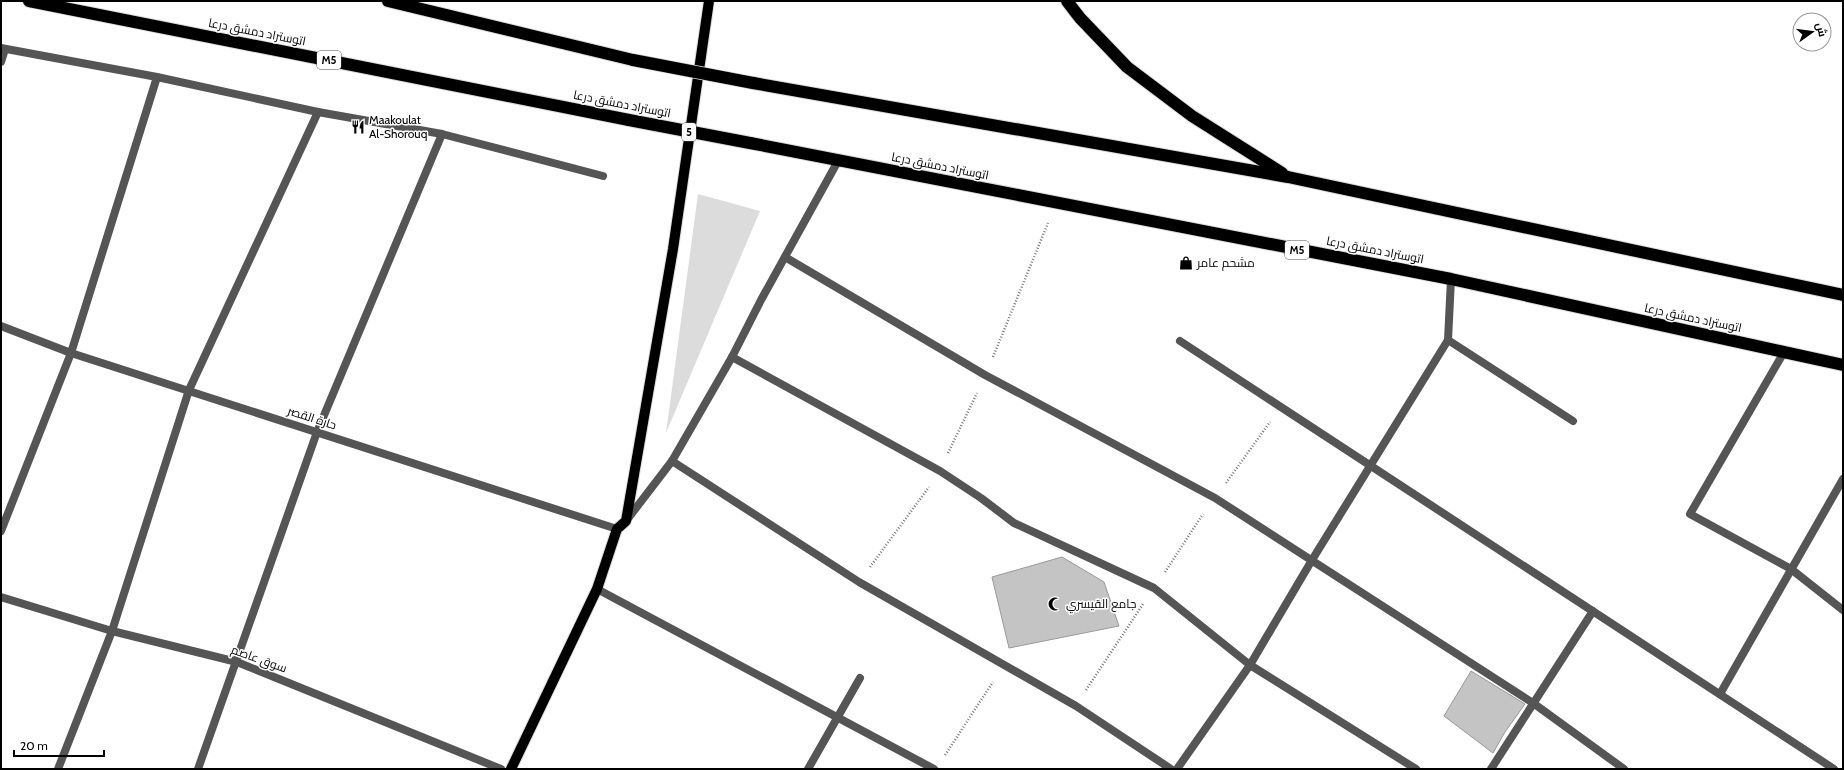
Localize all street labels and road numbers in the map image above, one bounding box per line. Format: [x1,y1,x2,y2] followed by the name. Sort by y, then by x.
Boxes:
[207,15,307,48] street label: اتوستراد دمشق درعا
[317,51,341,69] road number: M5
[572,87,672,120] street label: اتوستراد دمشق درعا
[682,123,696,141] road number: 5
[890,149,990,182] street label: اتوستراد دمشق درعا
[1325,233,1425,266] street label: اتوستراد دمشق درعا
[1285,241,1309,259] road number: M5
[1643,300,1743,335] street label: اتوستراد دمشق درعا
[285,402,339,432] street label: حارة القصر
[229,642,289,677] street label: سوق عاصم

